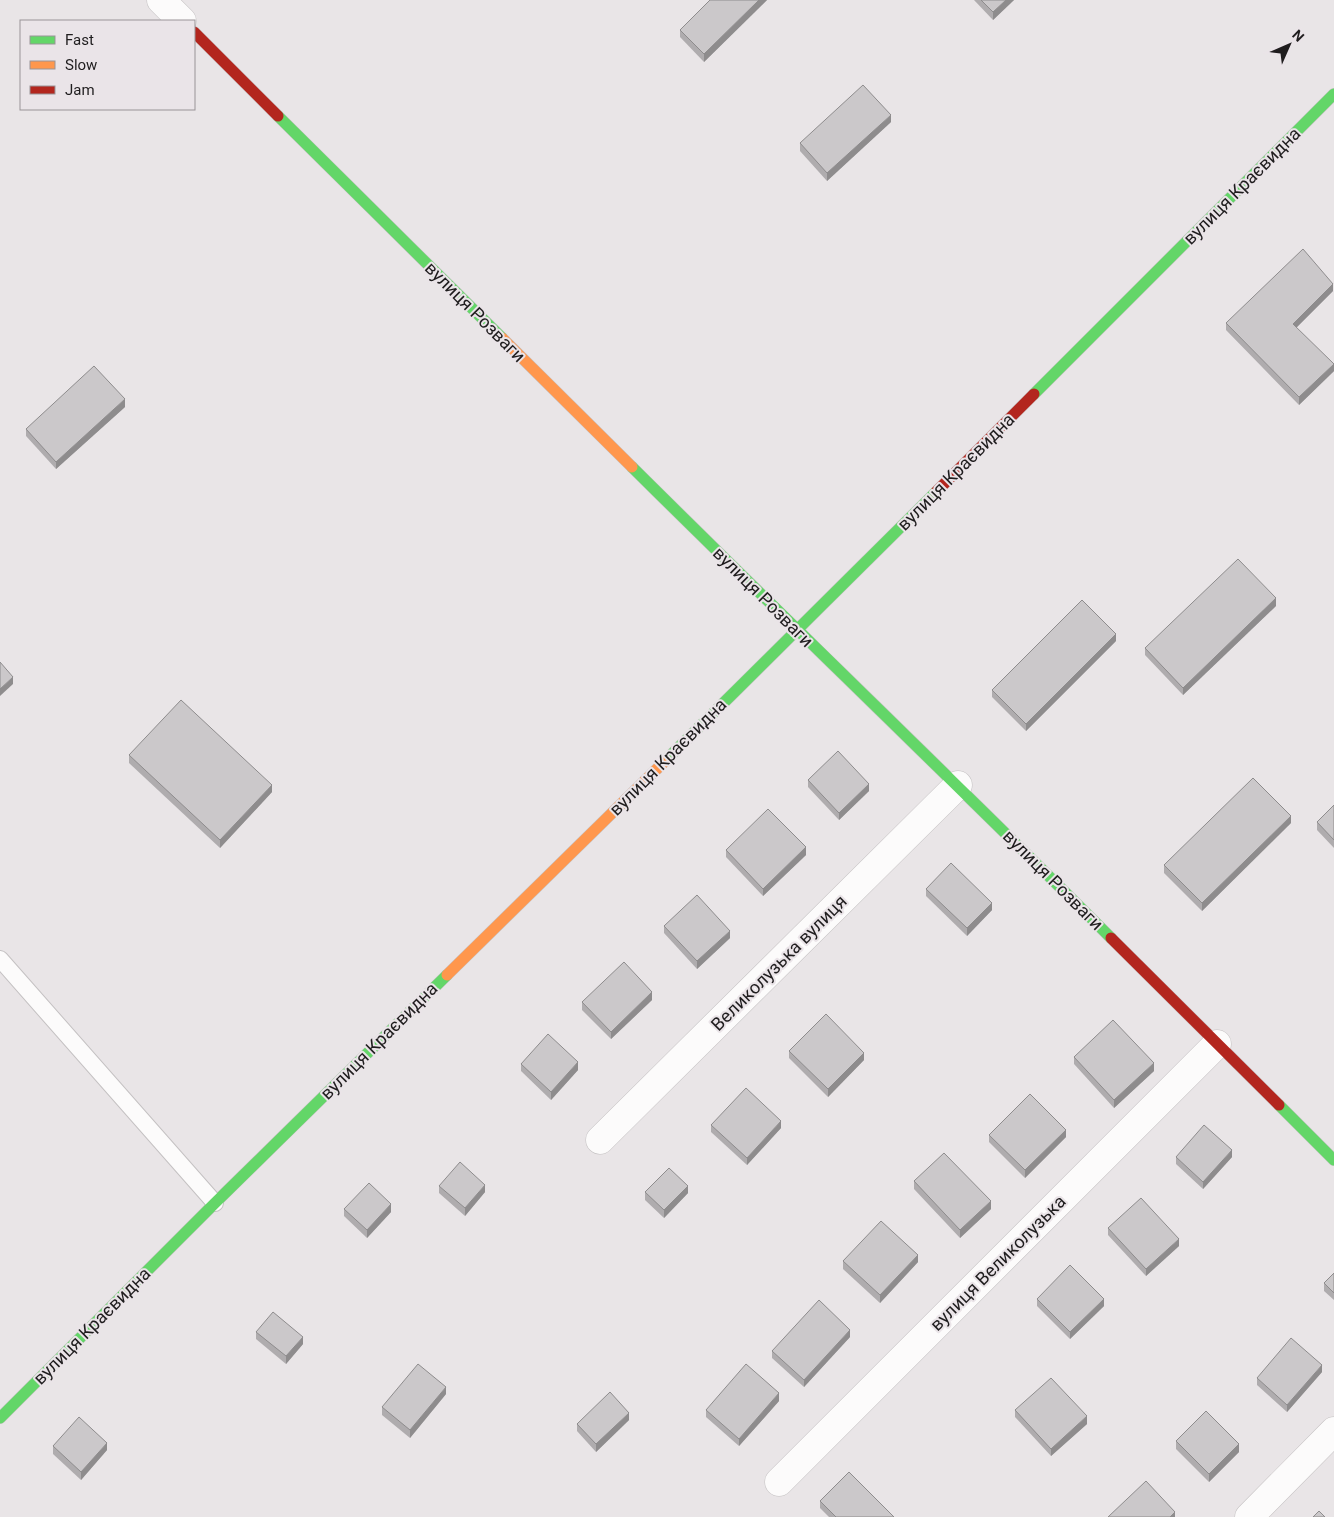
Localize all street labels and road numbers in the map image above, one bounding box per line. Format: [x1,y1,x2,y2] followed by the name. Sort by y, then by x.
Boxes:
[1179,123,1305,249] street label: вулиця Краєвидна
[421,257,530,366] street label: вулиця Розваги
[893,409,1019,535] street label: вулиця Краєвидна
[709,542,818,651] street label: вулиця Розваги
[605,694,731,820] street label: вулиця Краєвидна
[999,825,1108,934] street label: вулиця Розваги
[707,891,851,1035] street label: Великолузька вулиця
[316,978,442,1104] street label: вулиця Краєвидна
[926,1191,1070,1335] street label: вулиця Великолузька
[29,1263,155,1389] street label: вулиця Краєвидна

